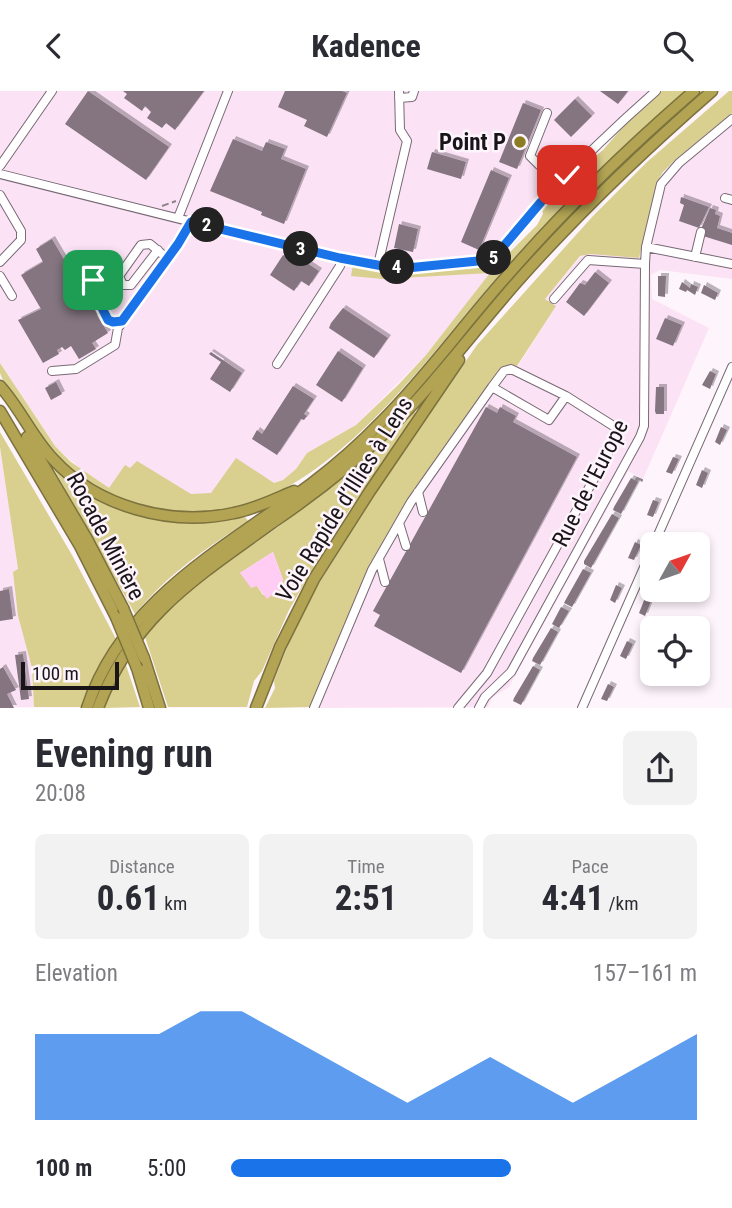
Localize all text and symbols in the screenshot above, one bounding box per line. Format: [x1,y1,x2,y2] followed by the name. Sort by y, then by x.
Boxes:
[35,27,73,65] icon: back
[311,27,421,65] text: Kadence
[659,27,697,65] icon: search
[439,129,506,156] place label: Point P
[512,134,528,150] marker: Point P
[537,145,597,205] pin
[548,156,586,194] icon: check
[190,207,224,243] pin: 2
[202,213,211,236] text: 2
[284,231,318,267] pin: 3
[296,237,305,260] text: 3
[476,241,512,275] pin: 5
[489,246,498,269] text: 5
[380,249,414,285] pin: 4
[63,250,123,310] pin
[392,255,401,278] text: 4
[74,261,112,299] icon: arrive
[270,392,418,607] street label: Voie Rapide d’Illies à Lens
[547,415,634,551] street label: Rue de l'Europe
[61,468,150,605] street label: Rocade Minière
[640,532,710,602] north arrow
[640,532,710,686] map controls
[640,616,710,686] button: locate
[21,659,119,690] scale bar
[32,662,79,685] text: 100 m
[623,731,697,805] button: share
[35,732,213,776] text: Evening run
[35,780,86,807] text: 20:08
[109,855,175,878] text: Distance
[347,855,385,878] text: Time
[571,855,609,878] text: Pace
[97,878,160,919] text: 0.61
[335,878,397,919] text: 2:51
[542,878,604,919] text: 4:41
[160,892,187,915] text: km
[604,892,638,915] text: /km
[35,960,118,987] text: Elevation
[593,960,697,987] text: 157–161 m
[35,1155,92,1182] text: 100 m
[147,1155,186,1182] text: 5:00

